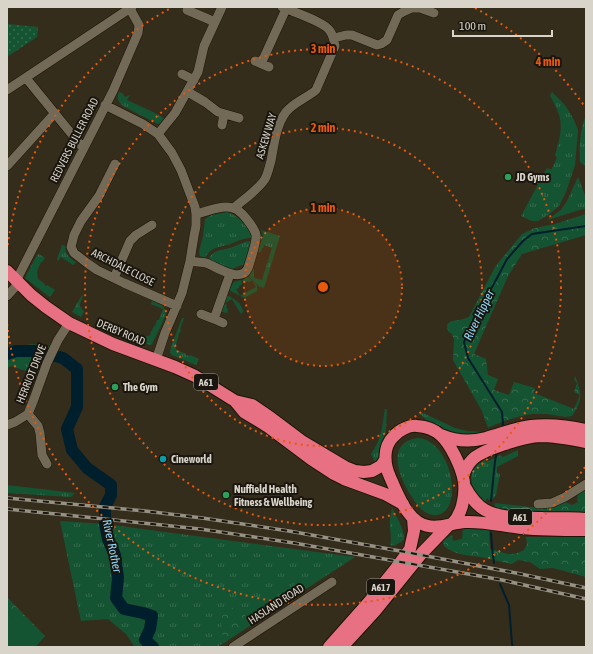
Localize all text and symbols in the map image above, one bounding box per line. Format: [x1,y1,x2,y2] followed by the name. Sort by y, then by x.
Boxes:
[453,12,552,38] scale bar
[459,19,486,33] text: 100 m
[311,42,335,56] text: 3 min
[535,55,560,69] text: 4 min
[47,96,101,184] street label: REDVERS BULLER ROAD
[253,112,279,160] street label: ASKEW WAY
[311,121,335,135] text: 2 min
[515,171,549,183] place label: JD Gyms
[503,172,513,182] marker: JD Gyms
[311,201,335,215] text: 1 min
[90,246,157,288] street label: ARCHDALE CLOSE
[316,280,330,294] centre of rings
[461,287,497,342] water label: River Hipper
[95,316,147,348] street label: DERBY ROAD
[14,343,48,405] street label: HERRIOT DRIVE
[194,374,218,390] road number: A61
[123,381,158,393] place label: The Gym
[110,382,120,392] marker: The Gym
[171,453,212,465] place label: Cineworld
[158,454,168,464] marker: Cineworld
[234,483,313,508] place label: Nuffield Health Fitness & Wellbeing
[221,490,231,500] marker: Nuffield Health Fitness & Wellbeing
[508,509,532,525] road number: A61
[100,518,125,574] water label: River Rother
[367,579,395,595] road number: A617
[246,582,306,626] street label: HASLAND ROAD

